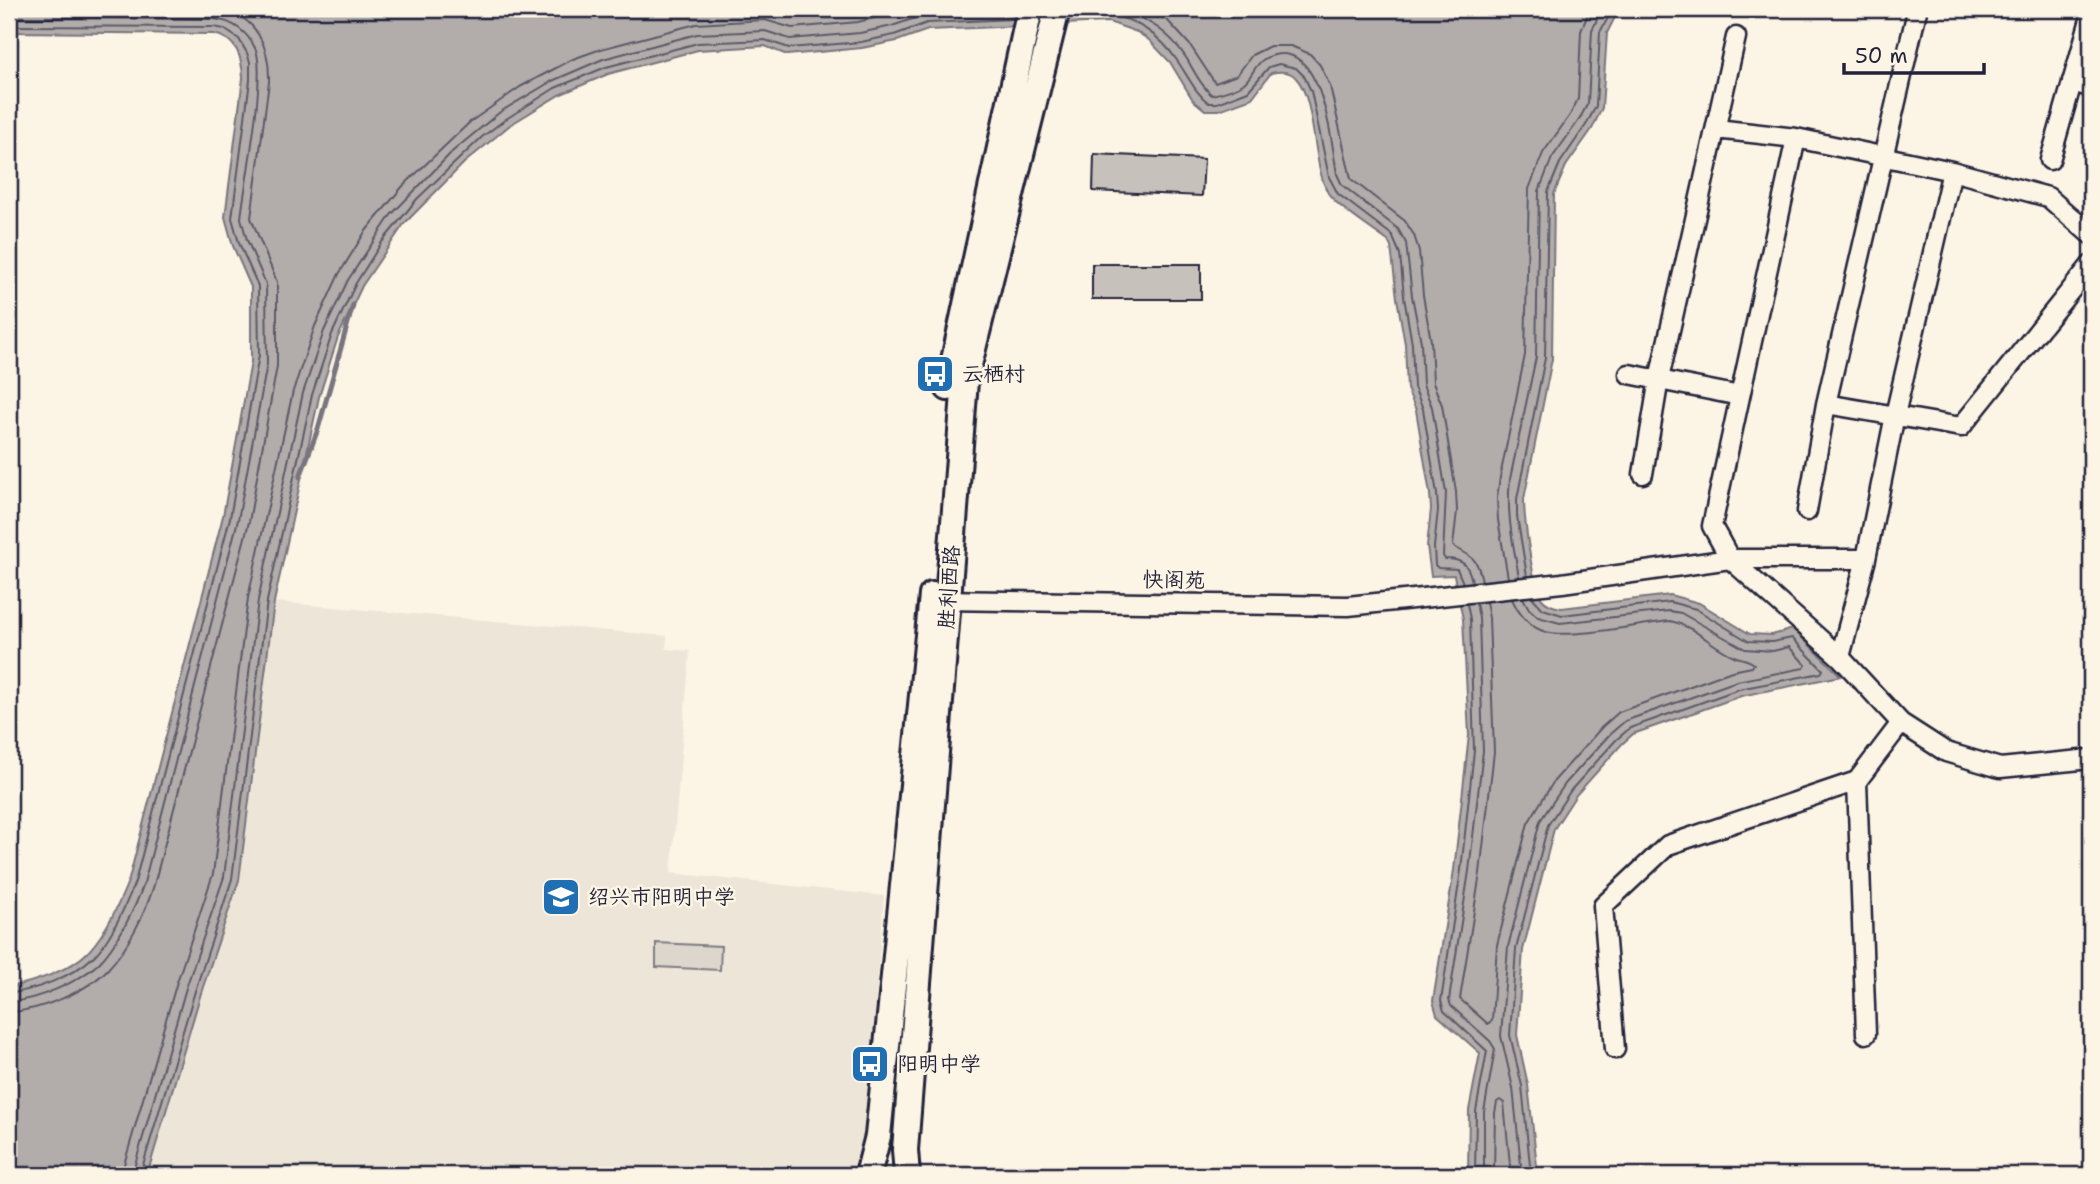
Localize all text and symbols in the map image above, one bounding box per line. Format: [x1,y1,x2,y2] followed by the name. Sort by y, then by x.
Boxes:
[1844,32,1984,76] scale bar
[1855,42,1908,70] text: 50 m
[914,353,956,395] bus stop icon: 云栖村
[962,360,1025,388] place label: 云栖村
[932,544,966,630] street label: 胜利西路
[1142,565,1206,595] street label: 快阁苑
[540,876,582,918] school or university icon: 绍兴市阳明中学
[588,883,735,911] place label: 绍兴市阳明中学
[849,1043,891,1085] bus stop icon: 阳明中学
[897,1050,981,1078] place label: 阳明中学

